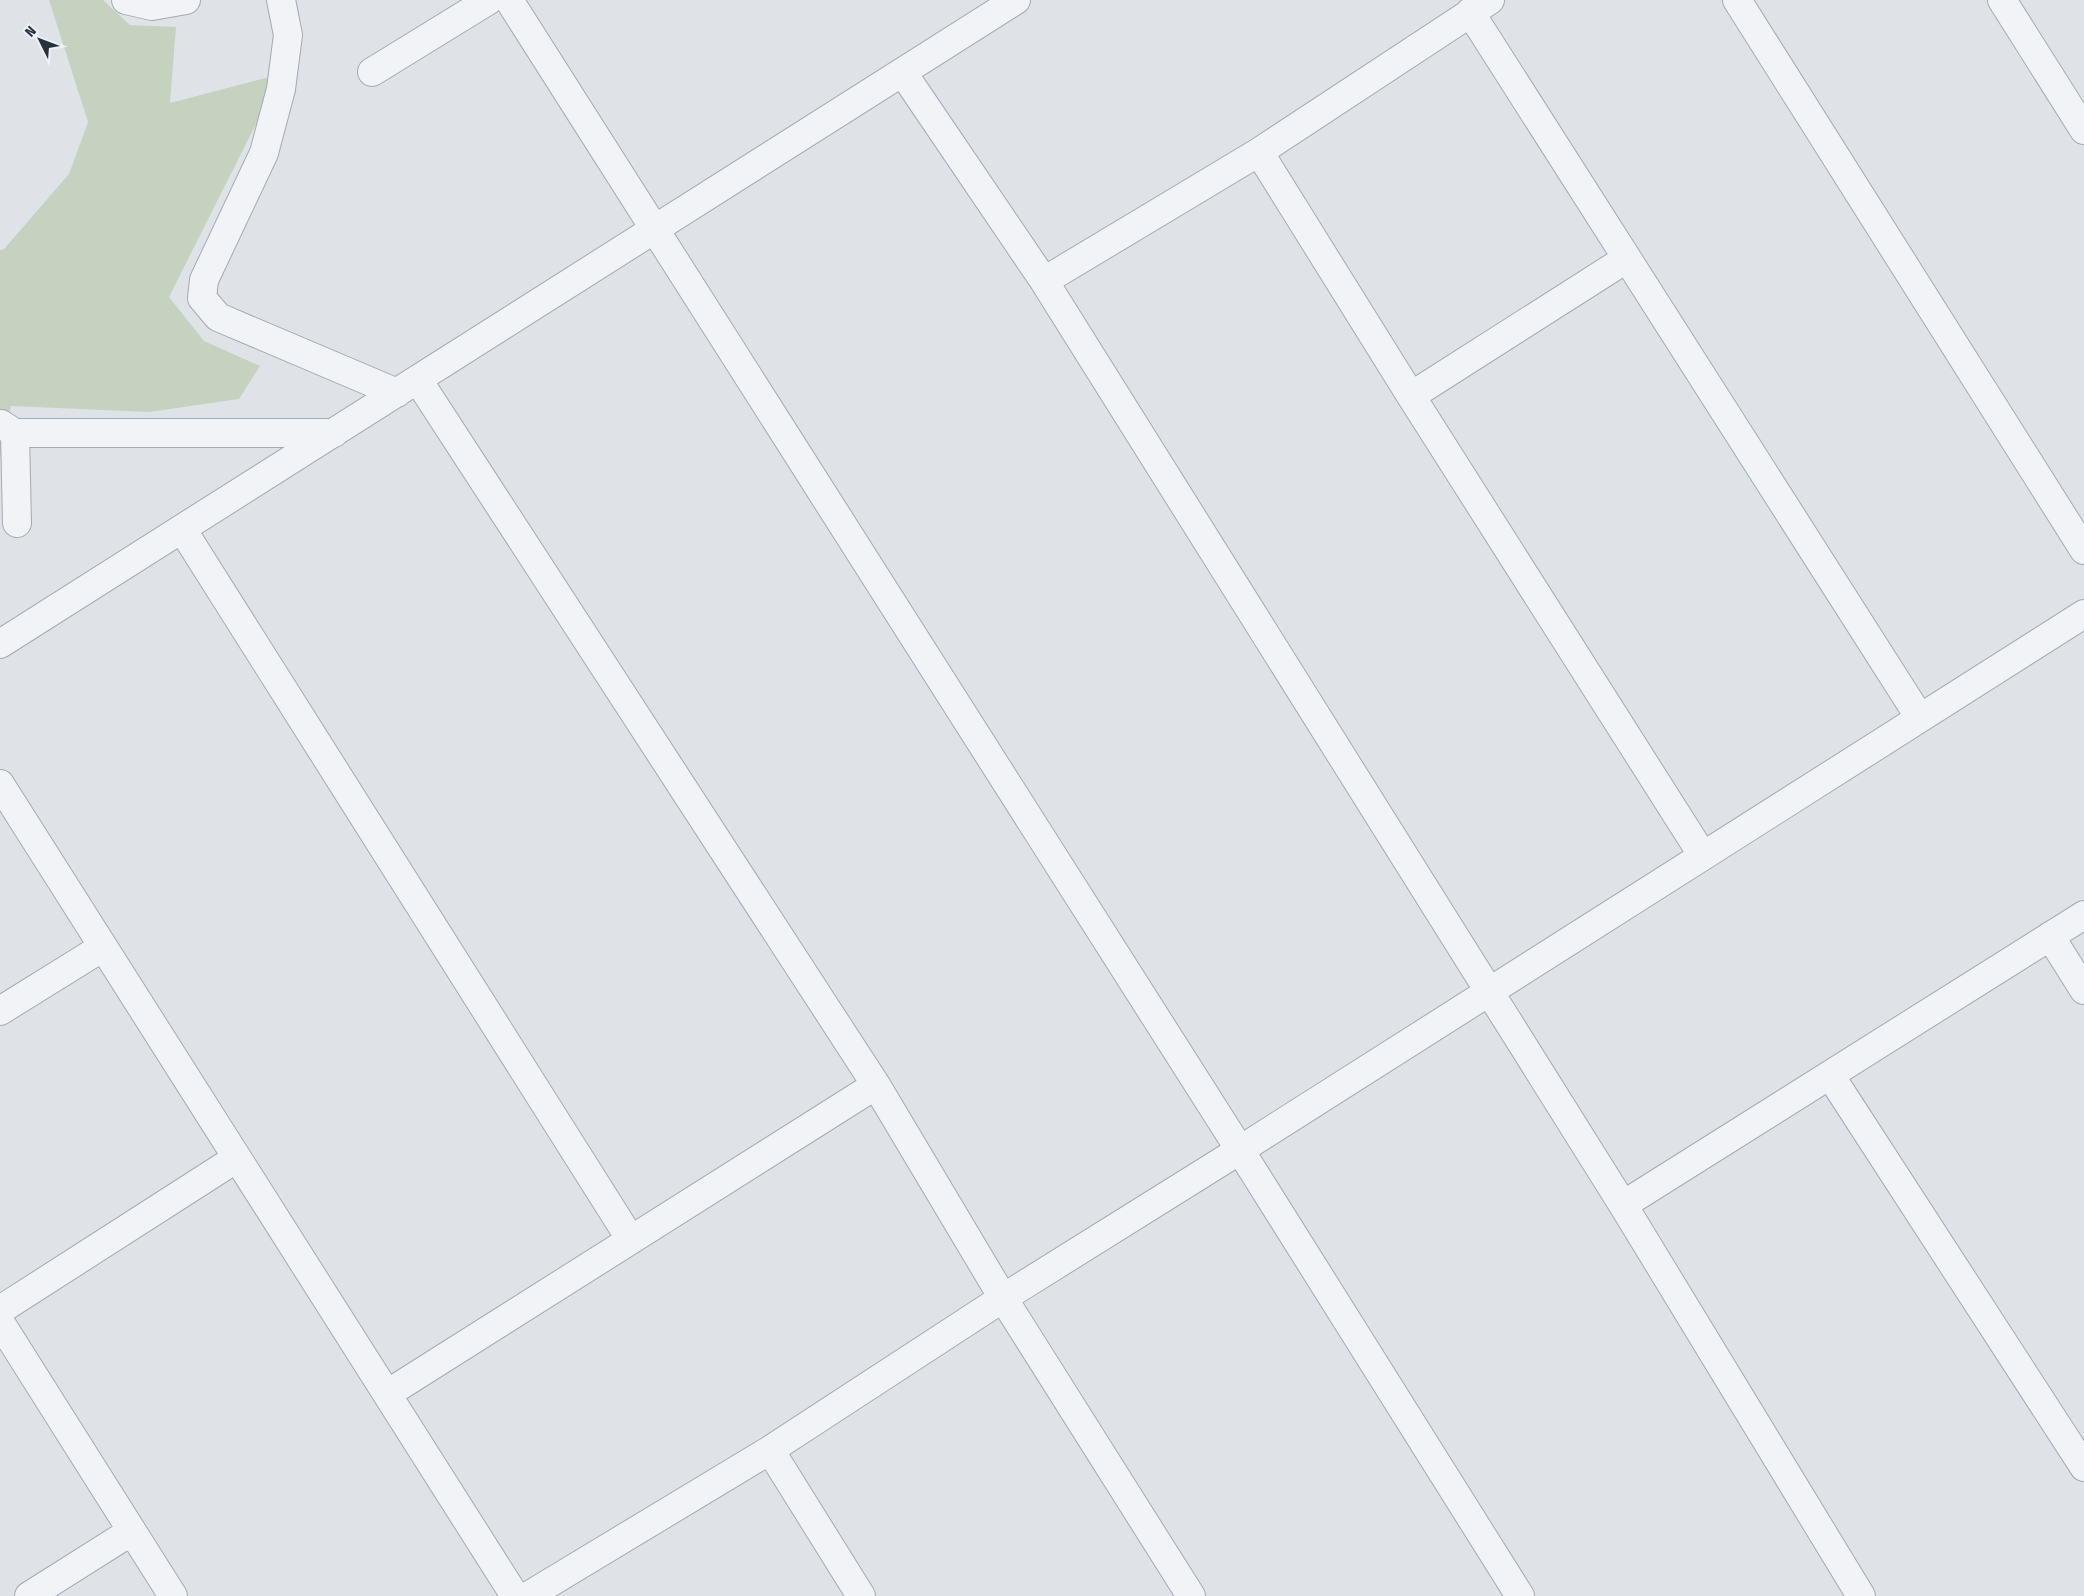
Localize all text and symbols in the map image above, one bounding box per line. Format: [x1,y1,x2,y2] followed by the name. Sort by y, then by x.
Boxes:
[15,15,65,65] north arrow
[22,23,40,40] text: N

